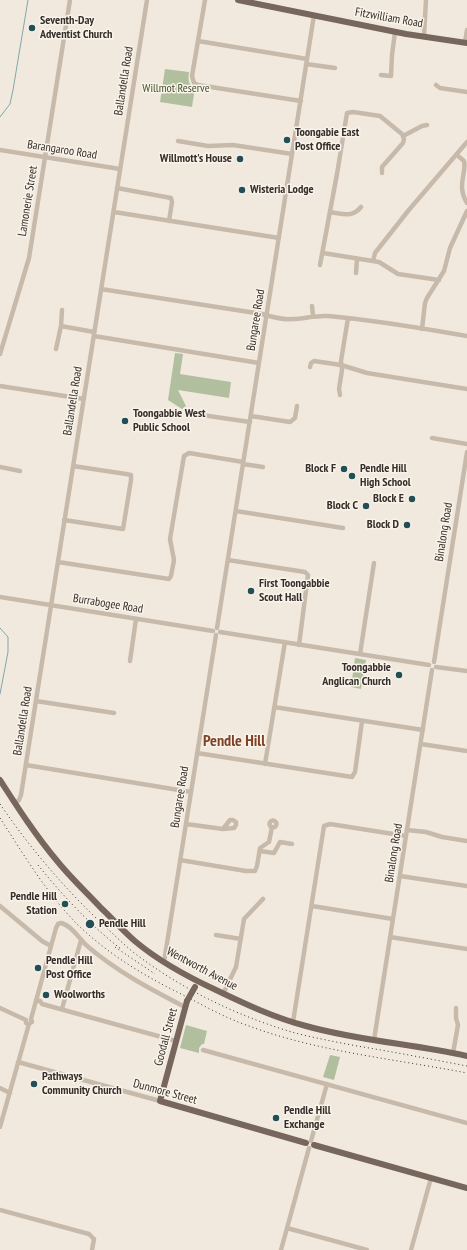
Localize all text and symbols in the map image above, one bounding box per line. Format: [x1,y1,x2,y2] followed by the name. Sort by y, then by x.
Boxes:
[354,5,424,31] street label: Fitzwilliam Road
[40,14,112,42] place label: Seventh-Day Adventist Church
[27,23,37,33] marker: Seventh-Day Adventist Church
[111,45,137,117] street label: Ballandella Road
[142,82,210,96] park label: Willmot Reserve
[295,126,359,154] place label: Toongabie East Post Office
[282,135,292,145] marker: Toongabie East Post Office
[26,137,98,163] street label: Barangaroo Road
[160,152,232,166] place label: Willmott's House
[235,154,245,164] marker: Willmott's House
[15,165,41,237] street label: Lamonerie Street
[250,183,314,197] place label: Wisteria Lodge
[237,185,247,195] marker: Wisteria Lodge
[244,288,268,352] street label: Bungaree Road
[60,365,86,437] street label: Ballandella Road
[133,407,206,435] place label: Toongabbie West Public School
[120,416,130,426] marker: Toongabbie West Public School
[305,462,336,476] place label: Block F
[360,462,411,490] place label: Pendle Hill High School
[339,464,349,474] marker: Block F
[347,471,357,481] marker: Pendle Hill High School
[373,492,404,506] place label: Block E
[407,494,417,504] marker: Block E
[327,499,358,513] place label: Block C
[361,501,371,511] marker: Block C
[432,501,456,563] street label: Binalong Road
[367,518,399,532] place label: Block D
[402,520,412,530] marker: Block D
[259,577,330,605] place label: First Toongabbie Scout Hall
[246,586,256,596] marker: First Toongabbie Scout Hall
[72,591,144,617] street label: Burrabogee Road
[322,661,391,689] place label: Toongabbie Anglican Church
[394,670,404,680] marker: Toongabbie Anglican Church
[10,685,36,757] street label: Ballandella Road
[203,731,265,751] district label: Pendle Hill
[168,765,192,829] street label: Bungaree Road
[382,822,406,884] street label: Binalong Road
[10,890,57,918] place label: Pendle Hill Station
[60,899,70,909] marker: Pendle Hill Station
[99,917,146,931] place label: Pendle Hill
[84,918,96,930] marker: Pendle Hill
[164,944,240,994] street label: Wentworth Avenue
[46,954,93,982] place label: Pendle Hill Post Office
[33,963,43,973] marker: Pendle Hill Post Office
[54,988,105,1002] place label: Woolworths
[41,990,51,1000] marker: Woolworths
[151,1007,181,1067] street label: Goodall Street
[42,1070,122,1098] place label: Pathways Community Church
[132,1077,198,1107] street label: Dunmore Street
[29,1079,39,1089] marker: Pathways Community Church
[284,1104,331,1132] place label: Pendle Hill Exchange
[271,1113,281,1123] marker: Pendle Hill Exchange

